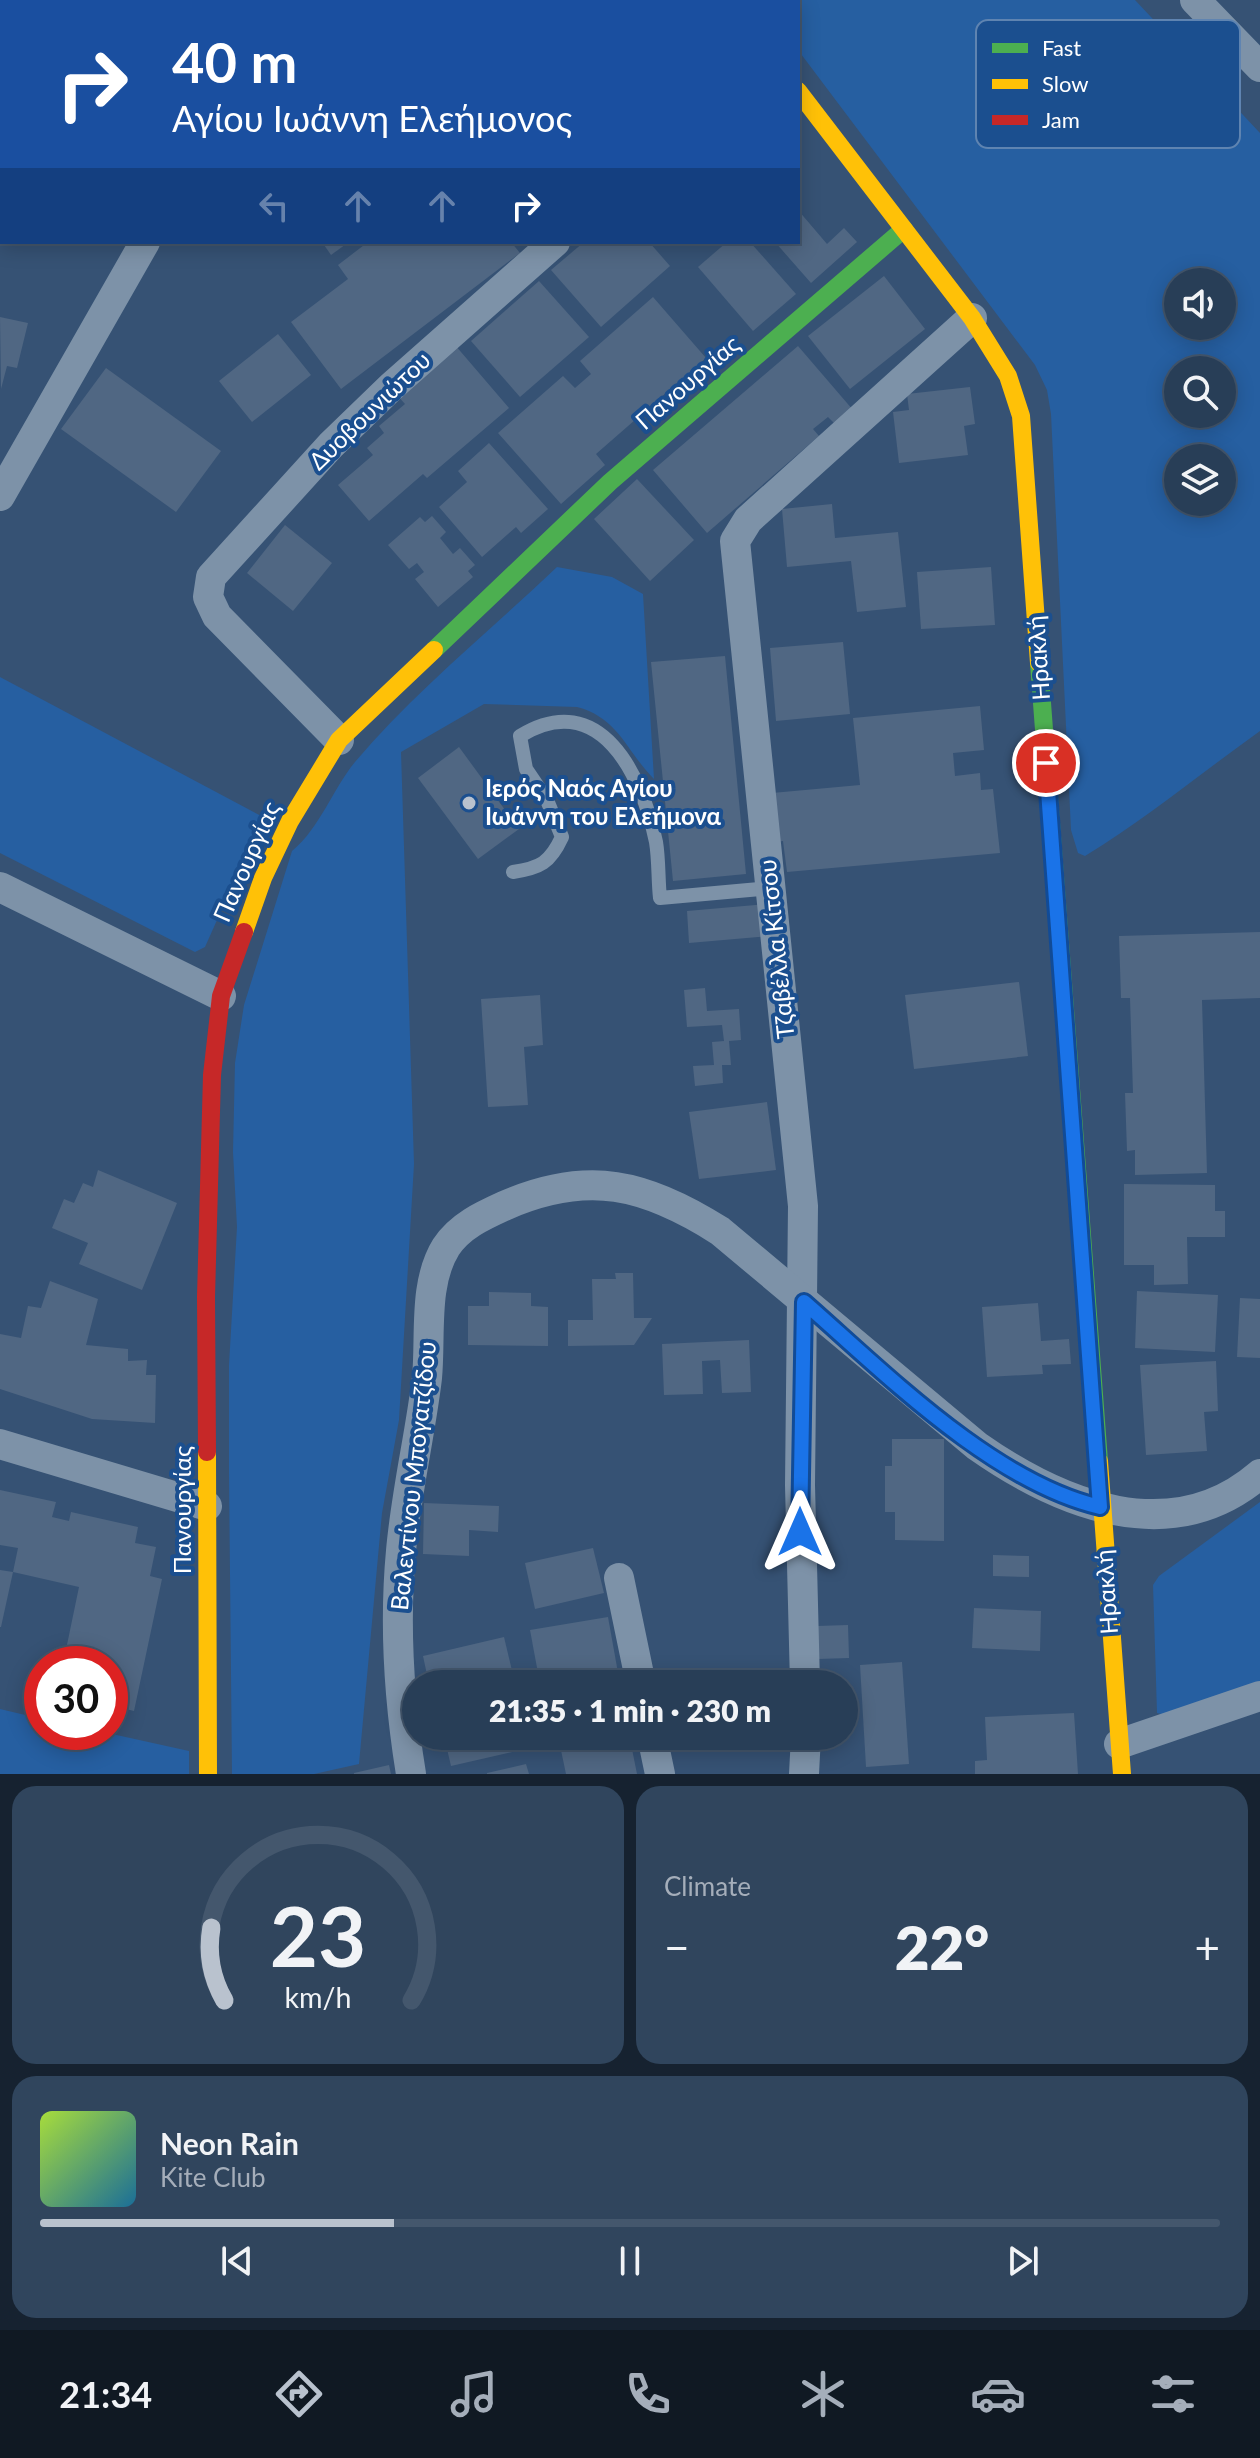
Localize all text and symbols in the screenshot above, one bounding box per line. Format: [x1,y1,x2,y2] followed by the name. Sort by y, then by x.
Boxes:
[976,20,1240,148] legend
[172,28,297,95] text: 40 m
[40,32,144,136] icon: right
[1042,34,1081,61] text: Fast
[1042,70,1089,97] text: Slow
[172,96,572,140] text: Αγίου Ιωάννη Ελεήμονος
[1042,106,1080,133] text: Jam
[252,184,296,228] icon: left
[336,184,380,228] icon: ahead
[420,184,464,228] icon: ahead
[504,184,548,228] icon: right
[1164,268,1236,516] map controls
[1164,268,1236,340] button: sound
[629,329,745,435] street label: Πανουργίας
[302,345,436,475] street label: Δυοβουνιώτου
[1164,356,1236,428] button: search
[1164,444,1236,516] button: layers
[1020,615,1055,701] street label: Ηρακλή
[1012,729,1080,797] pin
[1024,741,1068,785] icon: arrive
[485,773,722,830] place label: Ιερός Ναός Αγίου Ιωάννη του Ελεήμονα
[460,794,478,812] marker: Ιερός Ναός Αγίου Ιωάννη του Ελεήμονα
[206,797,285,926] street label: Πανουργίας
[752,858,799,1040] street label: Τζαβέλλα Κίτσου
[384,1340,441,1612] street label: Βαλεντίνου Μπογατζίδου
[167,1446,196,1574] street label: Πανουργίας
[758,1490,842,1574] position arrow
[1088,1549,1123,1635] street label: Ηρακλή
[24,1646,128,1750] speed limit sign: 30
[489,1692,771,1728] text: 21:35 · 1 min · 230 m
[664,1870,751,1902] text: Climate
[270,1885,366,1985] text: 23
[895,1911,989,1983] text: 22°
[664,1921,690,1973] text: −
[1194,1921,1220,1973] text: +
[285,1980,351,2014] text: km/h
[160,2125,299,2161] text: Neon Rain
[160,2161,266,2193] text: Kite Club
[215,2239,259,2283] icon: previous
[608,2239,652,2283] icon: pause
[1001,2239,1045,2283] icon: next
[271,2366,327,2422] icon: directions
[446,2366,502,2422] icon: music
[620,2366,676,2422] icon: phone
[795,2366,851,2422] icon: climate
[970,2366,1026,2422] icon: car
[1145,2366,1201,2422] icon: filters
[59,2372,152,2416] text: 21:34

